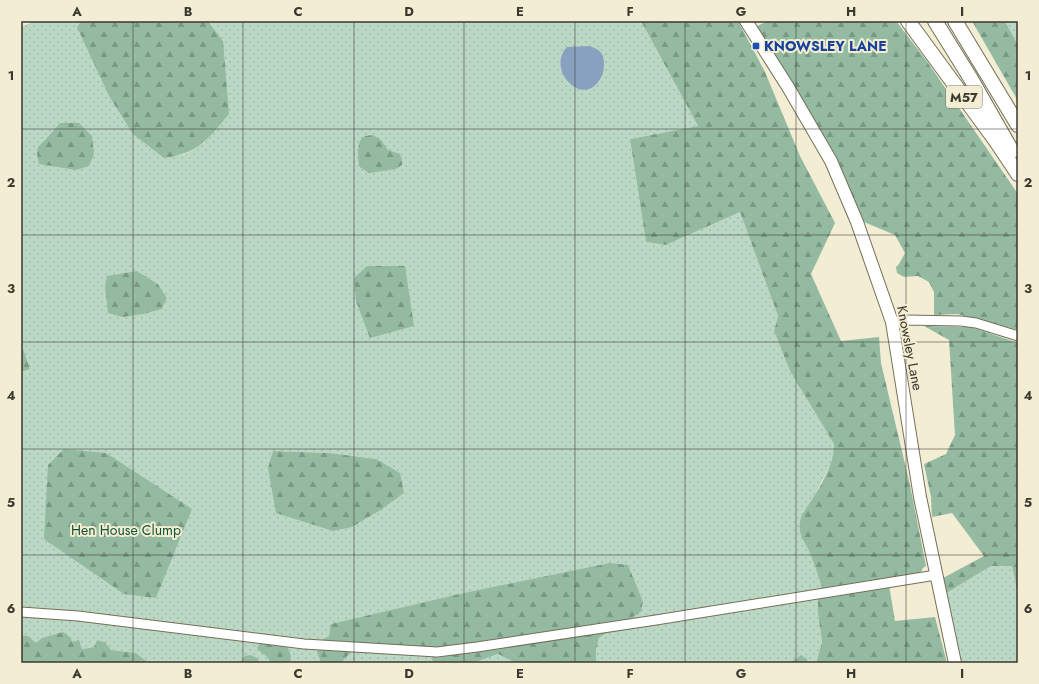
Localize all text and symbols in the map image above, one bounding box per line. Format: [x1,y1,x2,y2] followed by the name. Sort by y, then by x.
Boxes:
[71,2,82,21] text: A
[184,2,193,21] text: B
[293,2,303,21] text: C
[404,2,414,21] text: D
[516,2,524,21] text: E
[626,2,634,21] text: F
[736,2,747,21] text: G
[846,2,856,21] text: H
[960,2,964,21] text: I
[764,36,887,56] place label: KNOWSLEY LANE
[751,41,761,51] marker: KNOWSLEY LANE
[8,66,14,85] text: 1
[1025,66,1031,85] text: 1
[946,86,982,108] road number: M57
[7,173,15,192] text: 2
[1024,173,1032,192] text: 2
[7,279,15,298] text: 3
[1024,279,1032,298] text: 3
[892,304,928,392] street label: Knowsley Lane
[6,386,16,405] text: 4
[1023,386,1033,405] text: 4
[7,493,15,512] text: 5
[1024,493,1032,512] text: 5
[71,520,181,540] park label: Hen House Clump
[7,599,16,618] text: 6
[1024,599,1033,618] text: 6
[71,664,82,683] text: A
[184,664,193,683] text: B
[293,664,303,683] text: C
[404,664,414,683] text: D
[516,664,524,683] text: E
[626,664,634,683] text: F
[736,664,747,683] text: G
[846,664,856,683] text: H
[960,664,964,683] text: I

